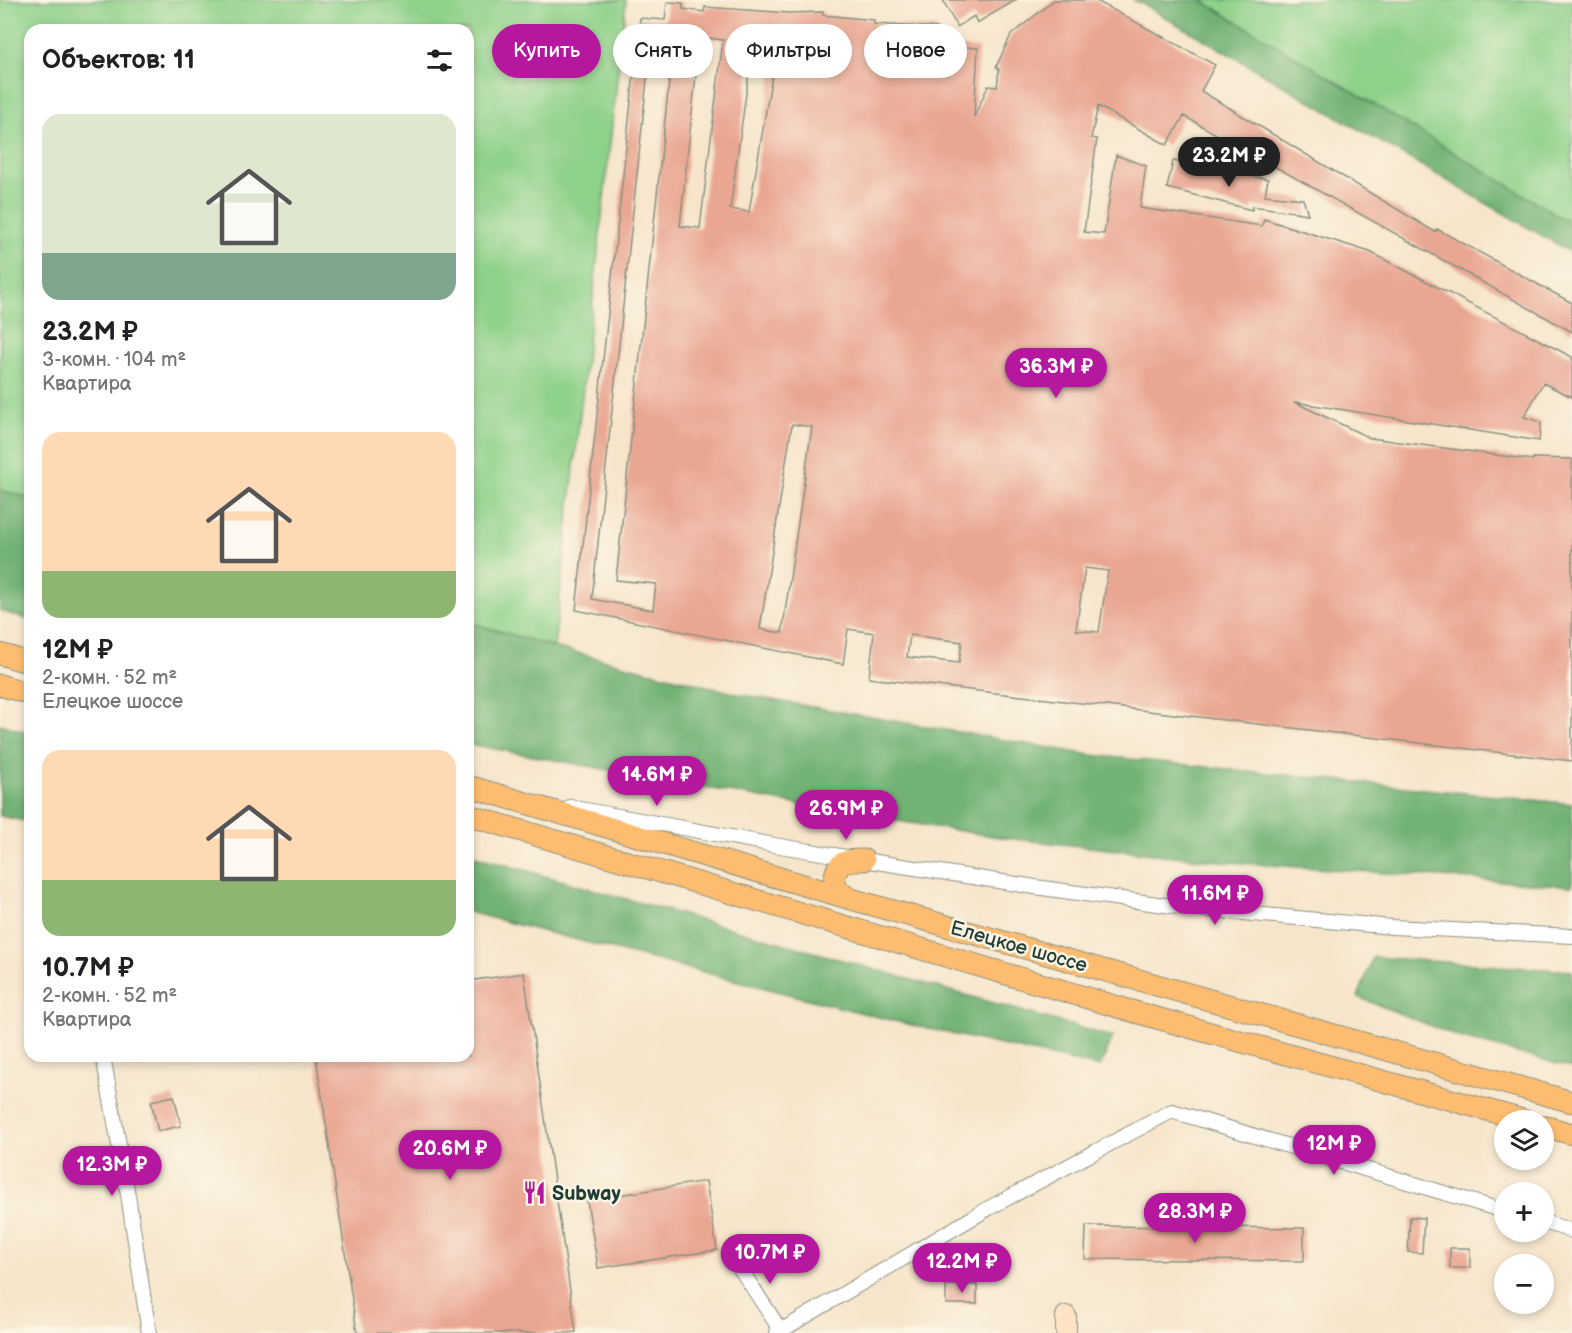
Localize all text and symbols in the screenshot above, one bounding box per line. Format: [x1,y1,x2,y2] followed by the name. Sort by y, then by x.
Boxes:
[492,24,601,78] chip: Купить
[613,24,713,78] chip: Снять
[725,24,852,78] chip: Фильтры
[864,24,967,78] chip: Новое
[423,44,456,77] icon: filters
[42,45,195,76] text: Объектов: 11
[1174,137,1284,188] pin: 23.2M ₽
[1192,144,1266,168] text: 23.2M ₽
[195,153,303,261] icon: home
[42,317,138,348] text: 23.2M ₽
[42,348,186,372] text: 3-комн. · 104 m²
[1001,348,1111,399] pin: 36.3M ₽
[1019,355,1093,379] text: 36.3M ₽
[42,372,132,396] text: Квартира
[195,471,303,579] icon: home
[42,635,113,666] text: 12M ₽
[42,666,177,690] text: 2-комн. · 52 m²
[42,690,183,714] text: Елецкое шоссе
[602,756,712,807] pin: 14.6M ₽
[622,763,693,787] text: 14.6M ₽
[195,789,303,897] icon: home
[791,790,901,841] pin: 26.9M ₽
[809,797,883,821] text: 26.9M ₽
[1160,875,1270,926] pin: 11.6M ₽
[1181,882,1249,906] text: 11.6M ₽
[948,916,1090,978] street label: Елецкое шоссе
[42,953,134,984] text: 10.7M ₽
[42,984,177,1008] text: 2-комн. · 52 m²
[42,1008,132,1032] text: Квартира
[1494,1110,1554,1314] map controls
[1494,1110,1554,1170] button: layers
[1292,1125,1376,1176] pin: 12M ₽
[395,1130,505,1181] pin: 20.6M ₽
[1307,1132,1361,1156] text: 12M ₽
[413,1137,487,1161] text: 20.6M ₽
[57,1146,167,1197] pin: 12.3M ₽
[77,1153,147,1177] text: 12.3M ₽
[521,1180,547,1206] restaurant icon: Subway
[552,1182,621,1206] place label: Subway
[1494,1182,1554,1242] button: +
[1140,1193,1250,1244] pin: 28.3M ₽
[1158,1200,1232,1224] text: 28.3M ₽
[715,1234,825,1285] pin: 10.7M ₽
[735,1241,805,1265] text: 10.7M ₽
[907,1243,1017,1294] pin: 12.2M ₽
[926,1250,998,1274] text: 12.2M ₽
[1494,1254,1554,1314] button: −

